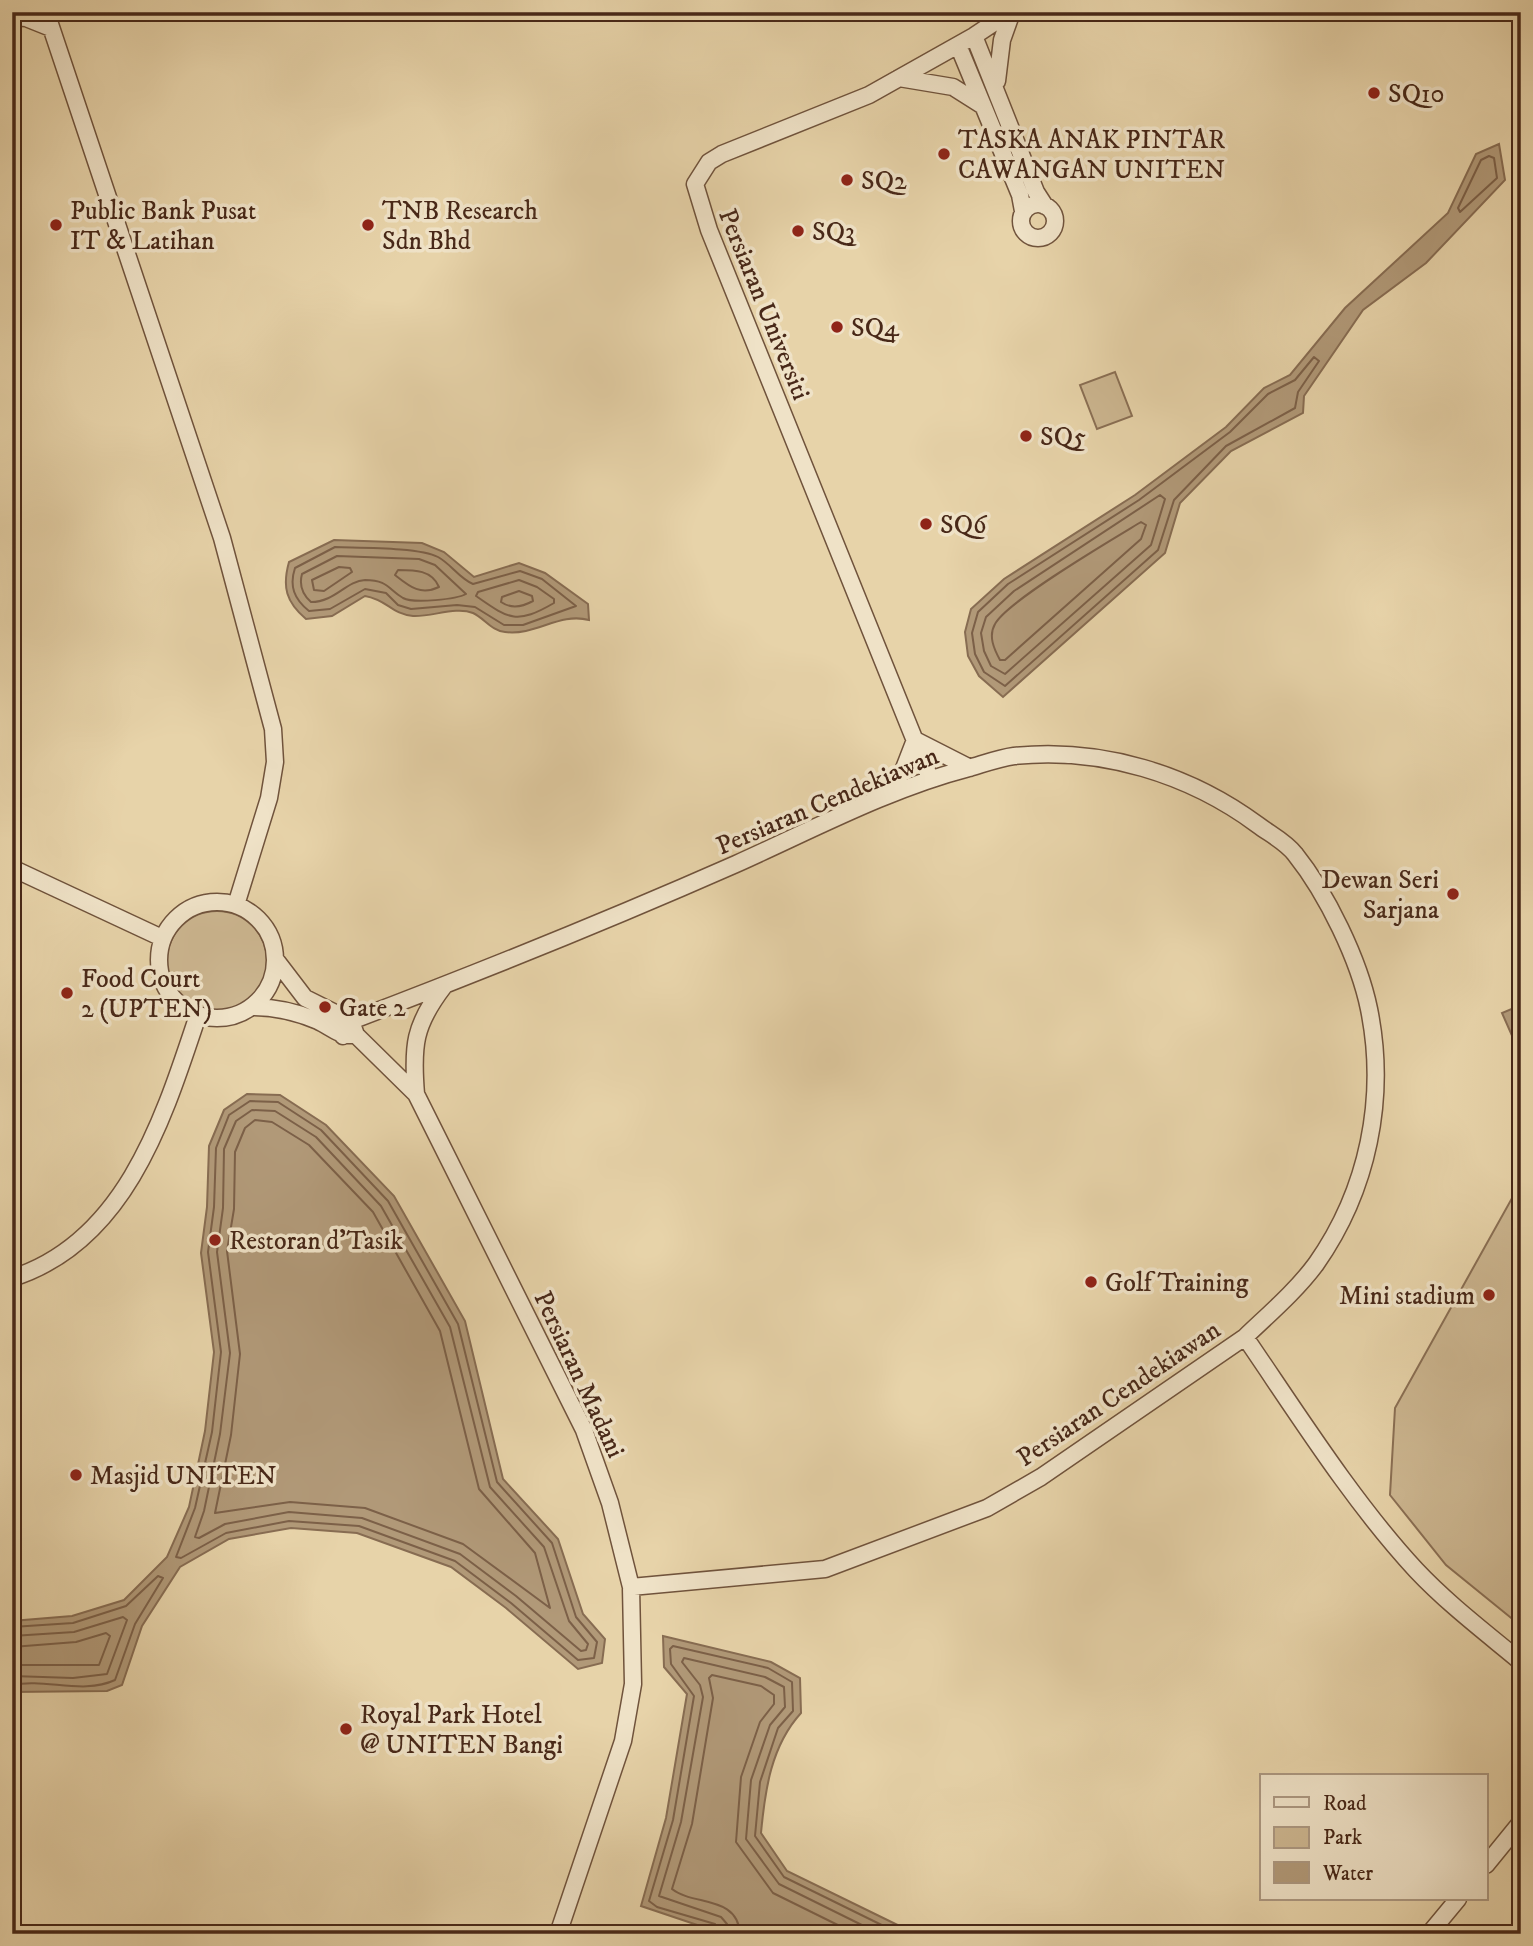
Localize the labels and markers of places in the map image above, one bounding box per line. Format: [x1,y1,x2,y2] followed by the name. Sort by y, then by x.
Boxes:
[1388,78,1444,111] place label: SQ10
[1366,85,1382,101] marker: SQ10
[958,124,1225,187] place label: TASKA ANAK PINTAR CAWANGAN UNITEN
[936,146,952,162] marker: TASKA ANAK PINTAR CAWANGAN UNITEN
[861,165,907,198] place label: SQ2
[839,172,855,188] marker: SQ2
[70,195,256,258] place label: Public Bank Pusat IT & Latihan
[382,195,538,258] place label: TNB Research Sdn Bhd
[812,216,857,249] place label: SQ3
[48,217,64,233] marker: Public Bank Pusat IT & Latihan
[360,217,376,233] marker: TNB Research Sdn Bhd
[790,223,806,239] marker: SQ3
[851,312,900,345] place label: SQ4
[829,319,845,335] marker: SQ4
[1040,421,1086,454] place label: SQ5
[1018,428,1034,444] marker: SQ5
[940,509,988,542] place label: SQ6
[918,516,934,532] marker: SQ6
[1321,864,1439,927] place label: Dewan Seri Sarjana
[1445,886,1461,902] marker: Dewan Seri Sarjana
[81,963,212,1026] place label: Food Court 2 (UPTEN)
[59,985,75,1001] marker: Food Court 2 (UPTEN)
[339,992,406,1025] place label: Gate 2
[317,999,333,1015] marker: Gate 2
[229,1225,403,1258] place label: Restoran d'Tasik
[207,1232,223,1248] marker: Restoran d'Tasik
[1105,1267,1249,1300] place label: Golf Training
[1083,1274,1099,1290] marker: Golf Training
[1339,1280,1475,1313] place label: Mini stadium
[1481,1287,1497,1303] marker: Mini stadium
[90,1460,277,1493] place label: Masjid UNITEN
[68,1467,84,1483] marker: Masjid UNITEN
[360,1699,563,1762] place label: Royal Park Hotel @ UNITEN Bangi
[338,1721,354,1737] marker: Royal Park Hotel @ UNITEN Bangi

